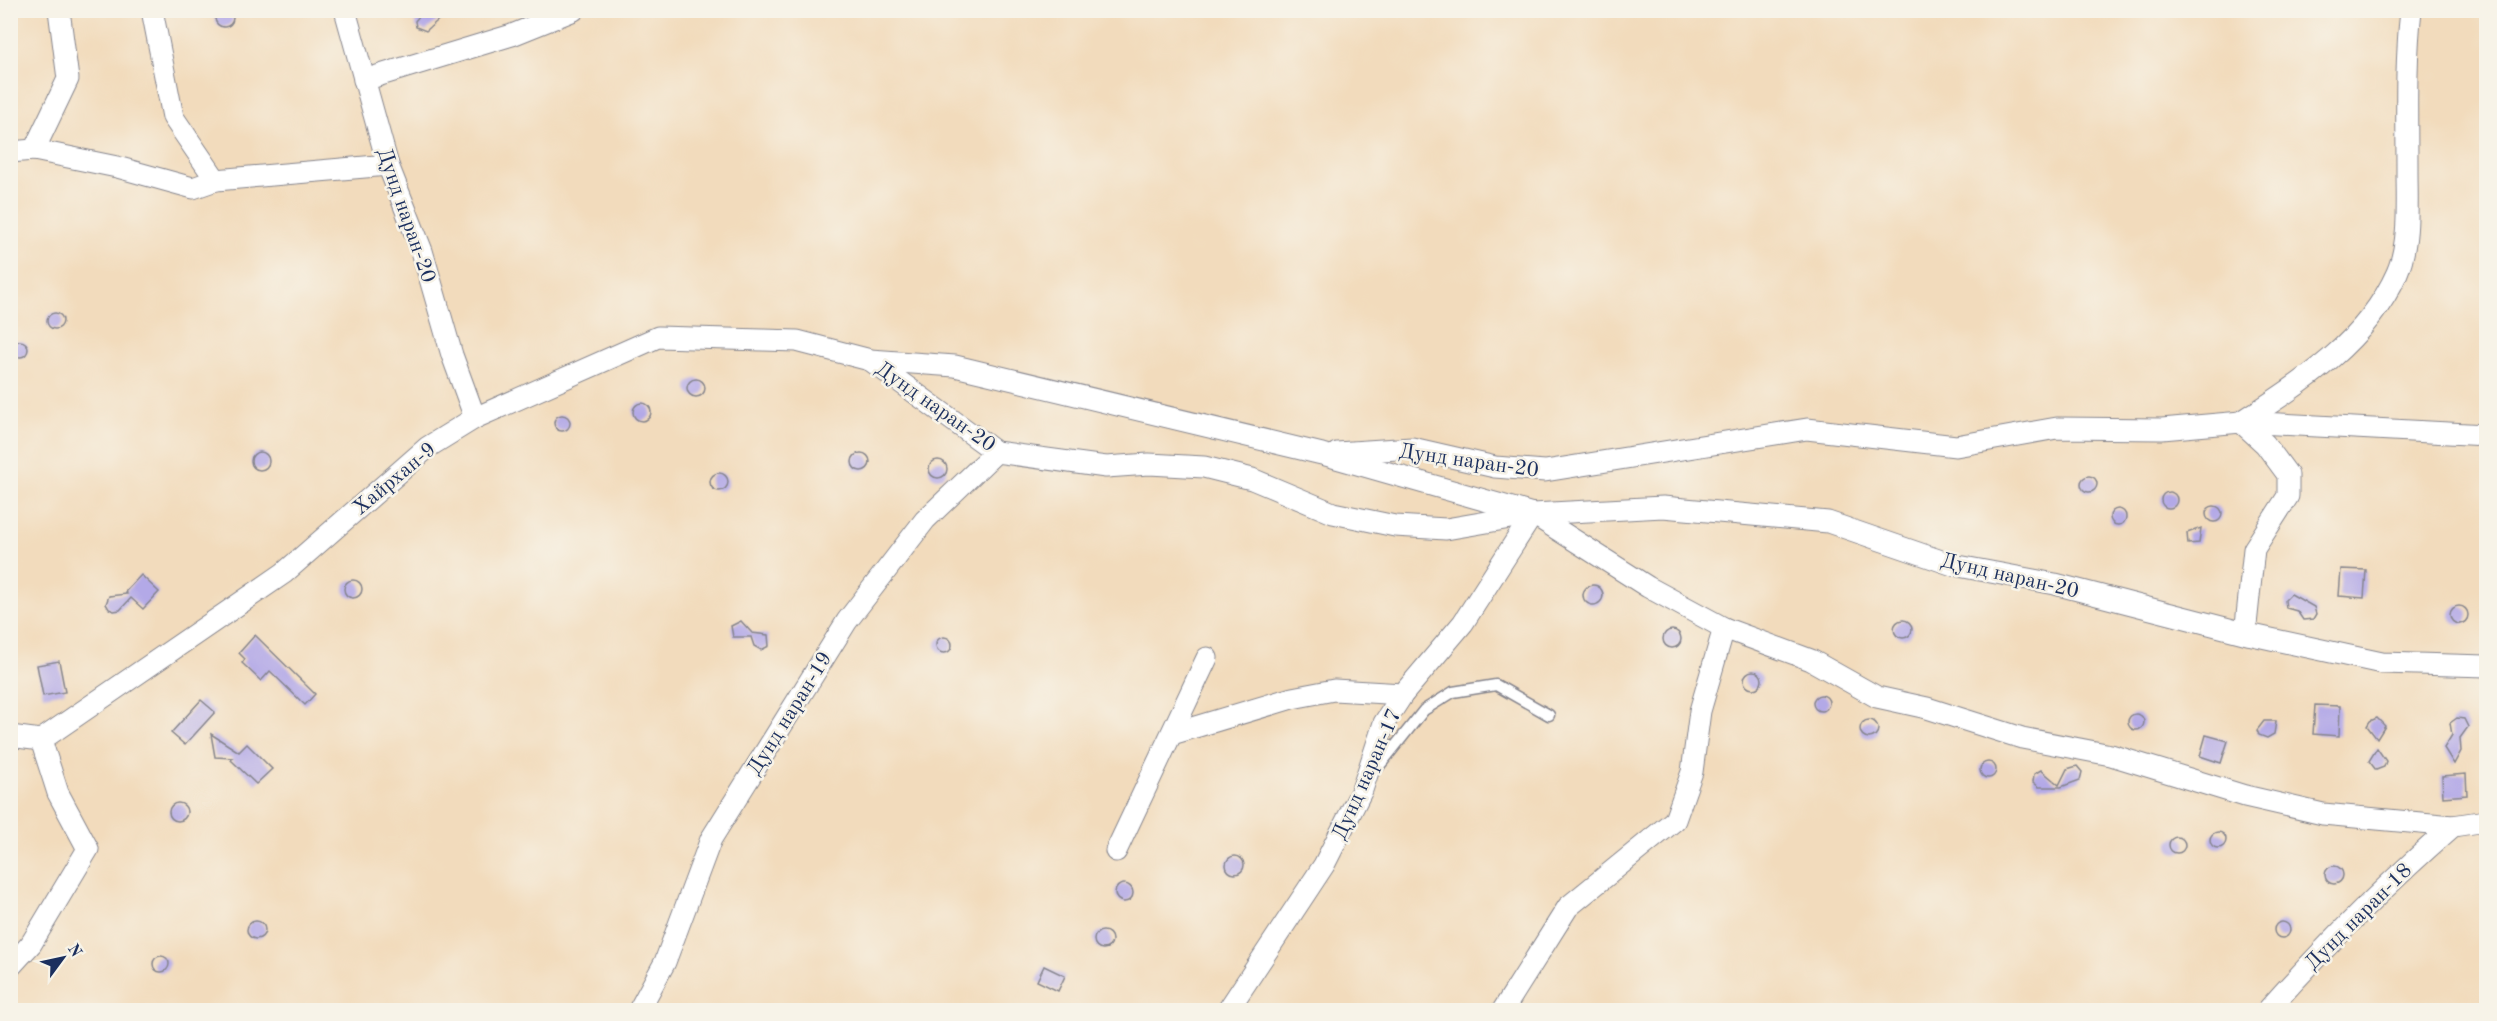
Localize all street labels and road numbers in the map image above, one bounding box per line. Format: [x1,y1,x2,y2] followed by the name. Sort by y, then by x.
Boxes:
[373,145,438,286] street label: Дунд наран-20
[871,358,999,456] street label: Дунд наран-20
[350,439,440,520] street label: Хайрхан-9
[1397,441,1540,482] street label: Дунд наран-20
[1939,550,2081,603] street label: Дунд наран-20
[744,648,837,779] street label: Дунд наран-19
[1329,706,1406,843] street label: Дунд наран-17
[2302,860,2416,974] street label: Дунд наран-18

